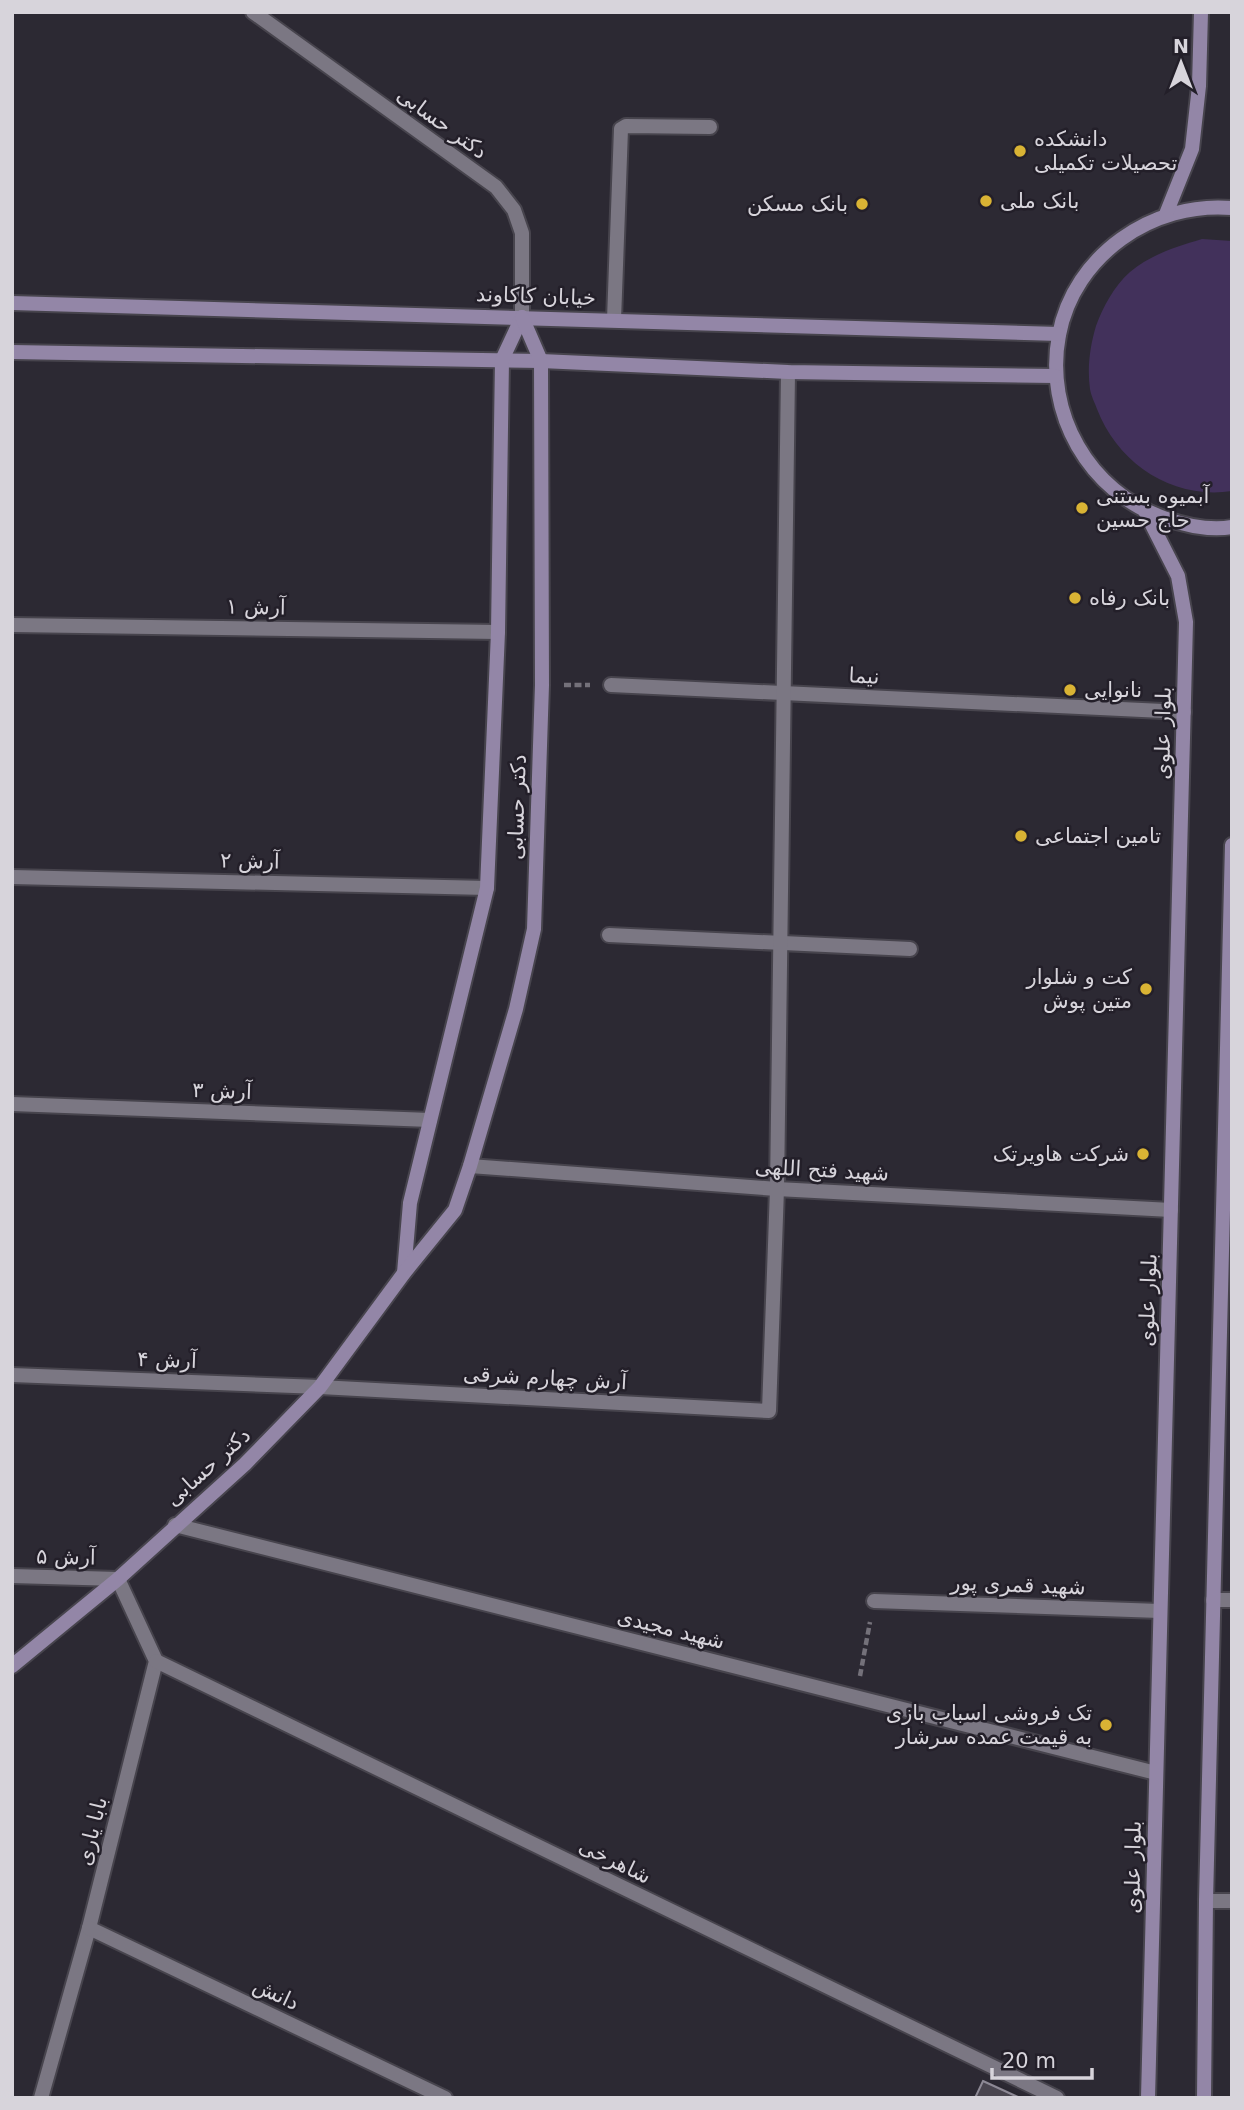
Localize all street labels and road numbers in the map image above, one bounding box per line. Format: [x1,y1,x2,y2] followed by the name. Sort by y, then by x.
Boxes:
[392,82,492,164] street label: دکتر حسابی
[476,282,596,310] street label: خیابان کاکاوند
[226,593,287,620] street label: آرش ۱
[848,663,880,689] street label: نیما
[1150,686,1176,780] street label: بلوار علوی
[503,754,531,860] street label: دکتر حسابی
[220,847,281,874] street label: آرش ۲
[192,1077,253,1104] street label: آرش ۳
[754,1155,890,1185] street label: شهید فتح اللهی
[1134,1253,1162,1347] street label: بلوار علوی
[137,1346,198,1373] street label: آرش ۴
[463,1361,629,1394] street label: آرش چهارم شرقی
[161,1423,255,1511] street label: دکتر حسابی
[36,1543,97,1570] street label: آرش ۵
[949,1571,1086,1599] street label: شهید قمری پور
[615,1604,727,1654] street label: شهید مجیدی
[72,1794,112,1868] street label: بابا یاری
[1120,1820,1146,1914] street label: بلوار علوی
[575,1833,655,1889] street label: شاهرخی
[249,1973,303,2015] street label: دانش

